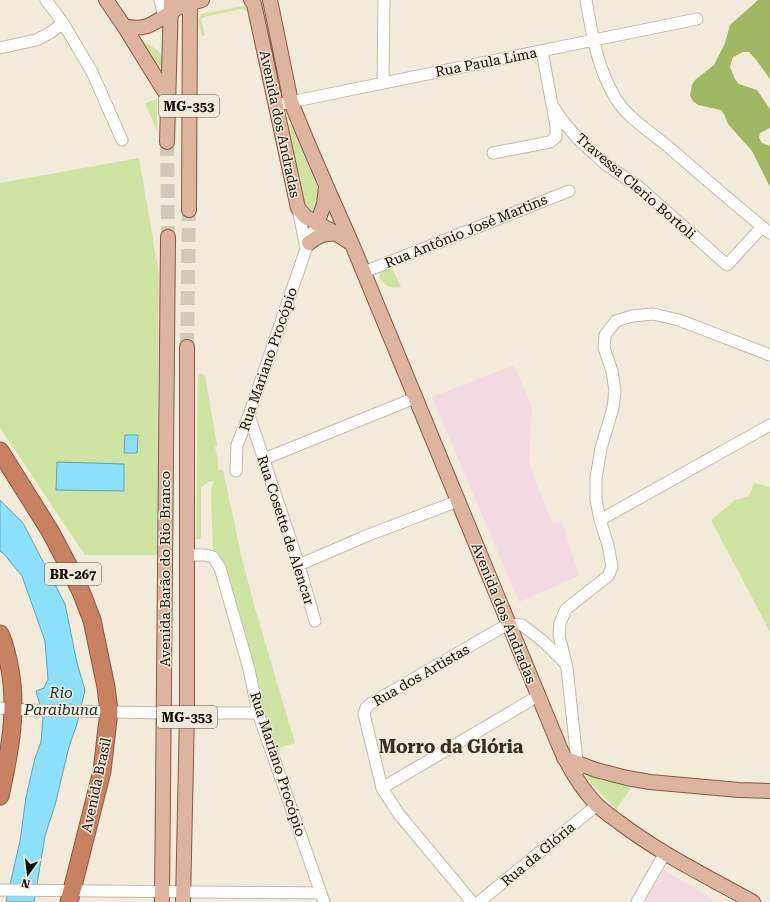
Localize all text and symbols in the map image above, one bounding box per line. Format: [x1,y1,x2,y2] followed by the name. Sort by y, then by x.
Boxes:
[434,44,539,80] street label: Rua Paula Lima
[257,49,304,200] street label: Avenida dos Andradas
[159,95,219,117] road number: MG-353
[573,130,699,242] street label: Travessa Clerio Bortoli
[382,191,550,271] street label: Rua Antônio José Martins
[236,285,300,433] street label: Rua Mariano Procópio
[254,453,318,607] street label: Rua Cosette de Alencar
[157,471,173,667] street label: Avenida Barão do Rio Branco
[468,540,540,686] street label: Avenida dos Andradas
[45,563,101,585] road number: BR-267
[370,641,472,709] street label: Rua dos Artistas
[23,684,98,719] water label: Rio Paraibuna
[247,690,309,838] street label: Rua Mariano Procópio
[157,706,217,728] road number: MG-353
[78,735,114,834] street label: Avenida Brasil
[379,736,524,757] district label: Morro da Glória
[498,818,578,889] street label: Rua da Glória
[8,854,48,894] north arrow
[20,876,31,891] text: N

